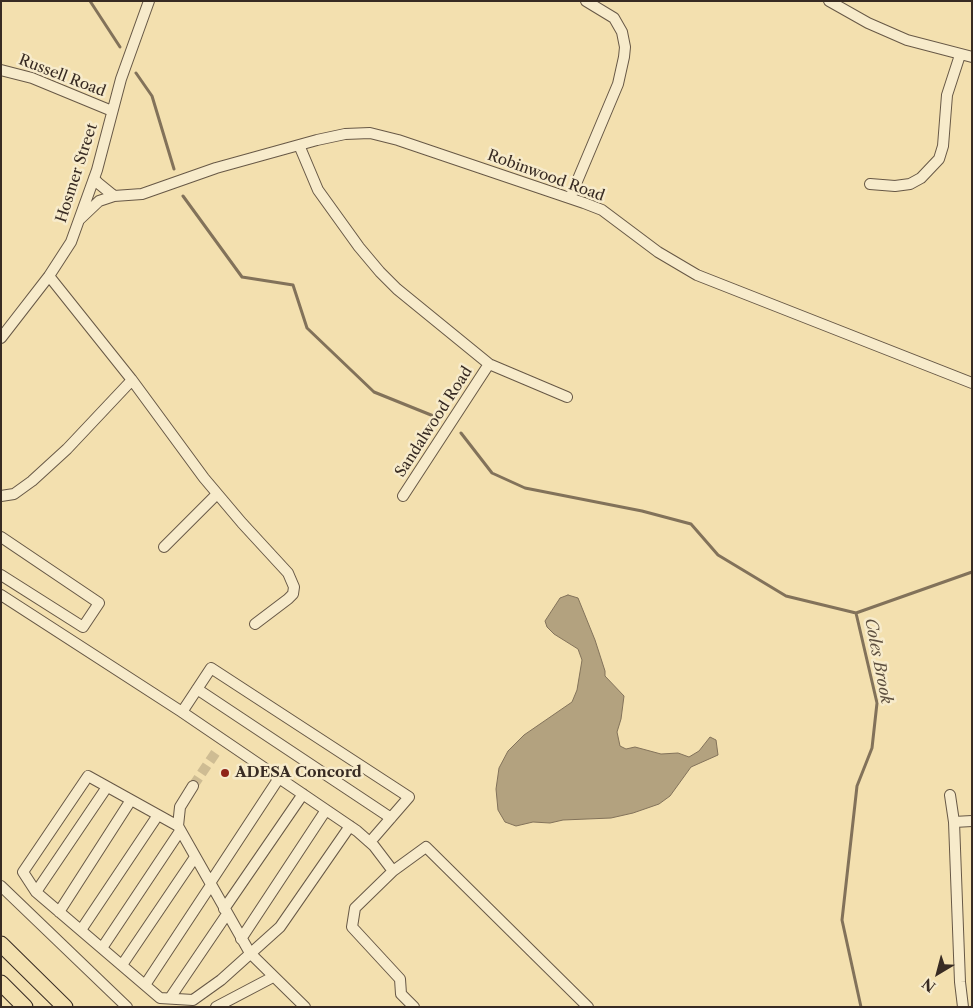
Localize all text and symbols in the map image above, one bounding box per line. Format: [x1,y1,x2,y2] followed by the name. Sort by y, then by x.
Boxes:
[16,51,108,101] street label: Russell Road
[52,121,102,225] street label: Hosmer Street
[485,146,607,206] street label: Robinwood Road
[392,363,476,481] street label: Sandalwood Road
[860,616,896,706] water label: Coles Brook
[235,764,362,782] place label: ADESA Concord
[219,767,231,779] marker: ADESA Concord
[913,948,963,998] north arrow
[919,974,939,996] text: N

